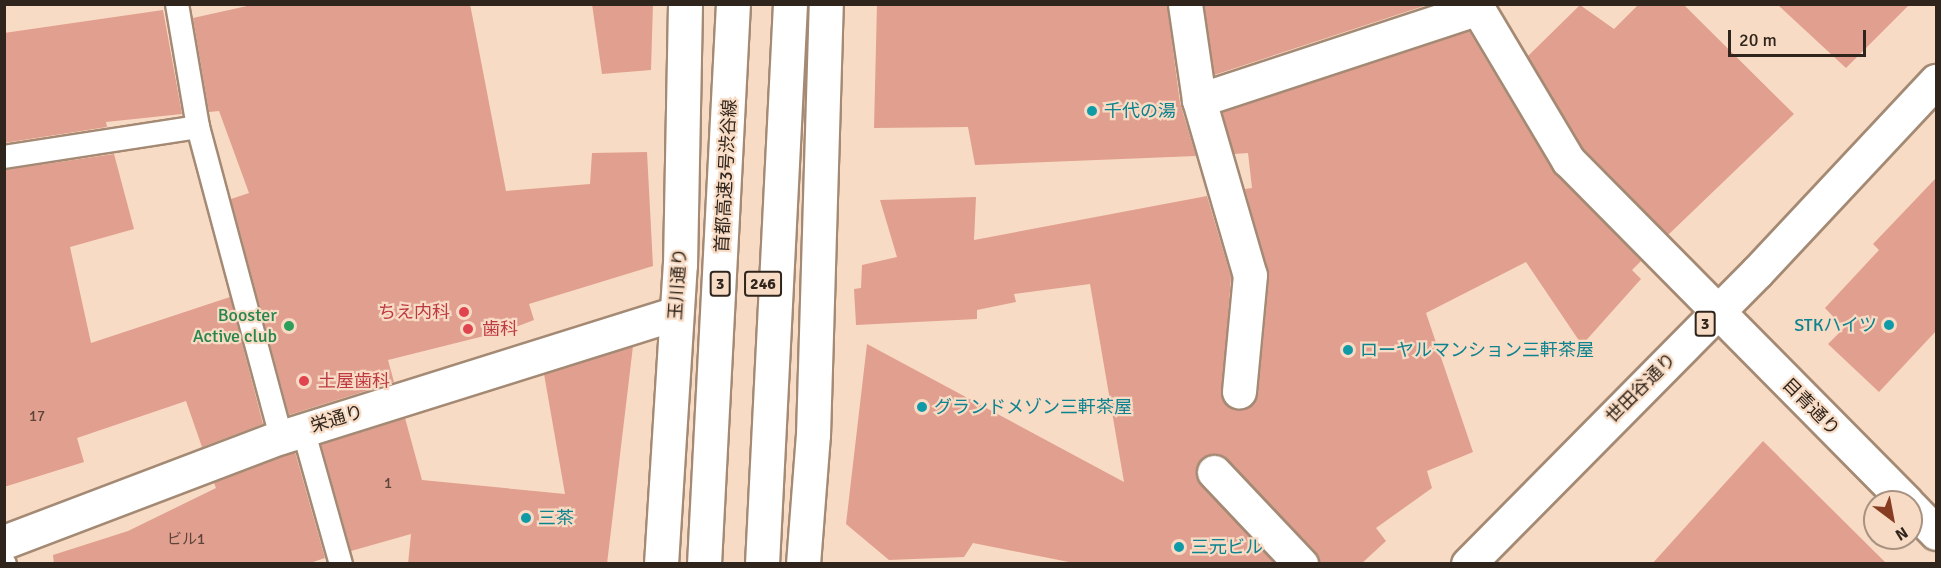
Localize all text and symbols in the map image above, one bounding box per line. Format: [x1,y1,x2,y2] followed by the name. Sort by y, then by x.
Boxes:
[1731,18,1869,56] scale bar
[1739,29,1777,51] text: 20 m
[711,99,741,253] street label: 首都高速3号渋谷線
[1104,100,1176,122] place label: 千代の湯
[1085,104,1099,118] marker: 千代の湯
[665,247,691,321] street label: 玉川通り
[710,271,730,297] road number: 3
[744,271,783,297] road number: 246
[378,301,450,323] place label: ちえ内科
[455,303,473,321] marker: ちえ内科
[193,305,277,348] place label: Booster Active club
[1694,311,1716,337] road number: 3
[1794,314,1877,336] place label: STKハイツ
[482,318,518,340] place label: 歯科
[1882,318,1896,332] marker: STKハイツ
[282,319,296,333] marker: Booster Active club
[459,320,477,338] marker: 歯科
[1360,339,1594,361] place label: ローヤルマンション三軒茶屋
[1341,343,1355,357] marker: ローヤルマンション三軒茶屋
[1602,349,1680,427] street label: 世田谷通り
[318,370,390,392] place label: 土屋歯科
[295,372,313,390] marker: 土屋歯科
[1778,374,1844,440] street label: 目青通り
[934,396,1132,418] place label: グランドメゾン三軒茶屋
[915,400,929,414] marker: グランドメゾン三軒茶屋
[308,401,366,437] street label: 栄通り
[29,408,45,426] house number: 17
[384,475,392,493] house number: 1
[1863,490,1923,550] north arrow
[538,507,574,529] place label: 三茶
[519,511,533,525] marker: 三茶
[1891,522,1912,545] text: N
[167,531,205,549] house number: ビル1
[1191,536,1263,558] place label: 三元ビル
[1172,540,1186,554] marker: 三元ビル

